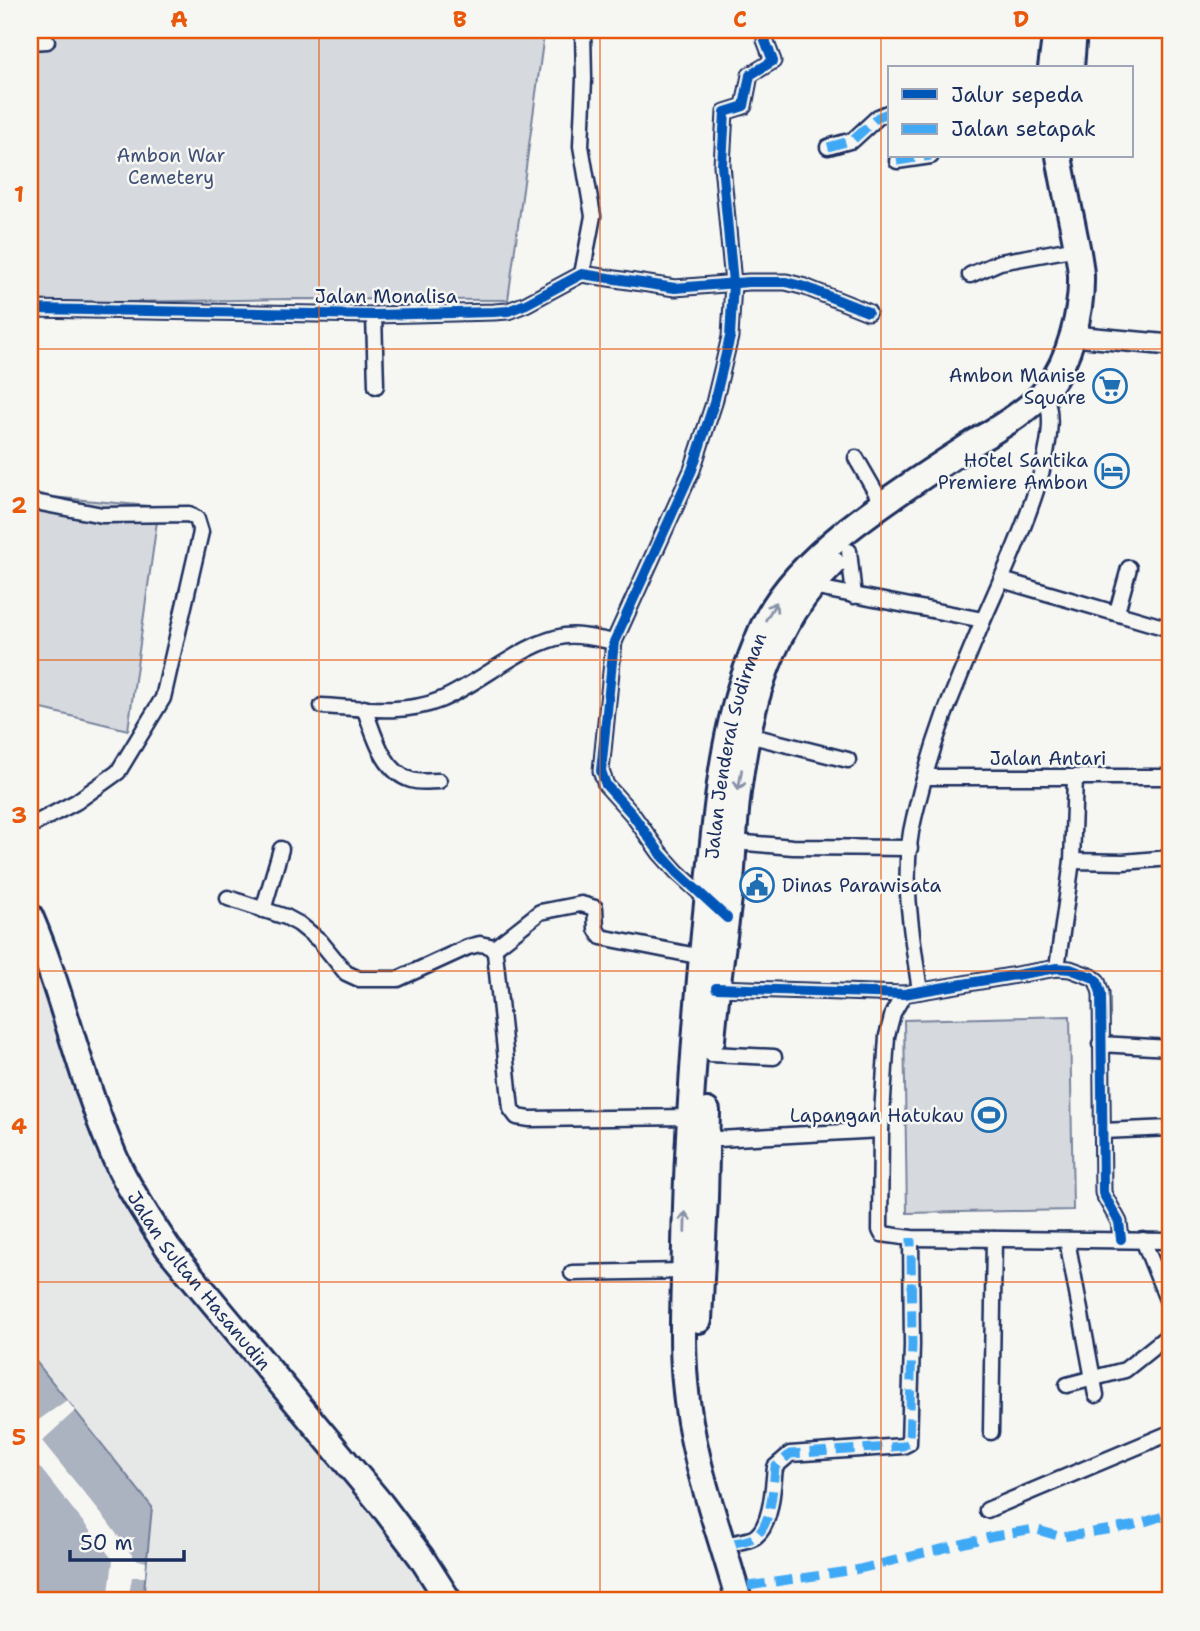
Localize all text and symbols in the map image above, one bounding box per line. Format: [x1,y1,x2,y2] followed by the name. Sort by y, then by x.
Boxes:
[170,4,188,34] text: A
[453,4,467,34] text: B
[733,4,747,34] text: C
[1013,4,1029,34] text: D
[888,66,1134,158] legend
[951,81,1083,109] text: Jalur sepeda
[951,115,1096,143] text: Jalan setapak
[117,143,225,190] park label: Ambon War Cemetery
[14,179,24,209] text: 1
[315,284,458,309] street label: Jalan Monalisa
[949,363,1086,410] place label: Ambon Manise Square
[1091,367,1129,405] supermarket icon: Ambon Manise Square
[938,448,1088,495] place label: Hotel Santika Premiere Ambon
[1093,452,1131,490] hotel icon: Hotel Santika Premiere Ambon
[11,490,27,520] text: 2
[765,601,779,621] one-way arrow
[699,629,772,860] street label: Jalan Jenderal Sudirman
[990,746,1106,771] street label: Jalan Antari
[733,768,746,791] one-way arrow
[11,800,27,830] text: 3
[738,866,776,904] public building icon: Dinas Parawisata
[782,873,942,898] place label: Dinas Parawisata
[970,1096,1008,1134] sports icon: Lapangan Hatukau
[790,1103,964,1128] place label: Lapangan Hatukau
[11,1111,27,1141] text: 4
[122,1187,276,1376] street label: Jalan Sultan Hasanudin
[678,1210,692,1233] one-way arrow
[12,1422,26,1452] text: 5
[70,1519,184,1563] scale bar
[80,1529,133,1557] text: 50 m

